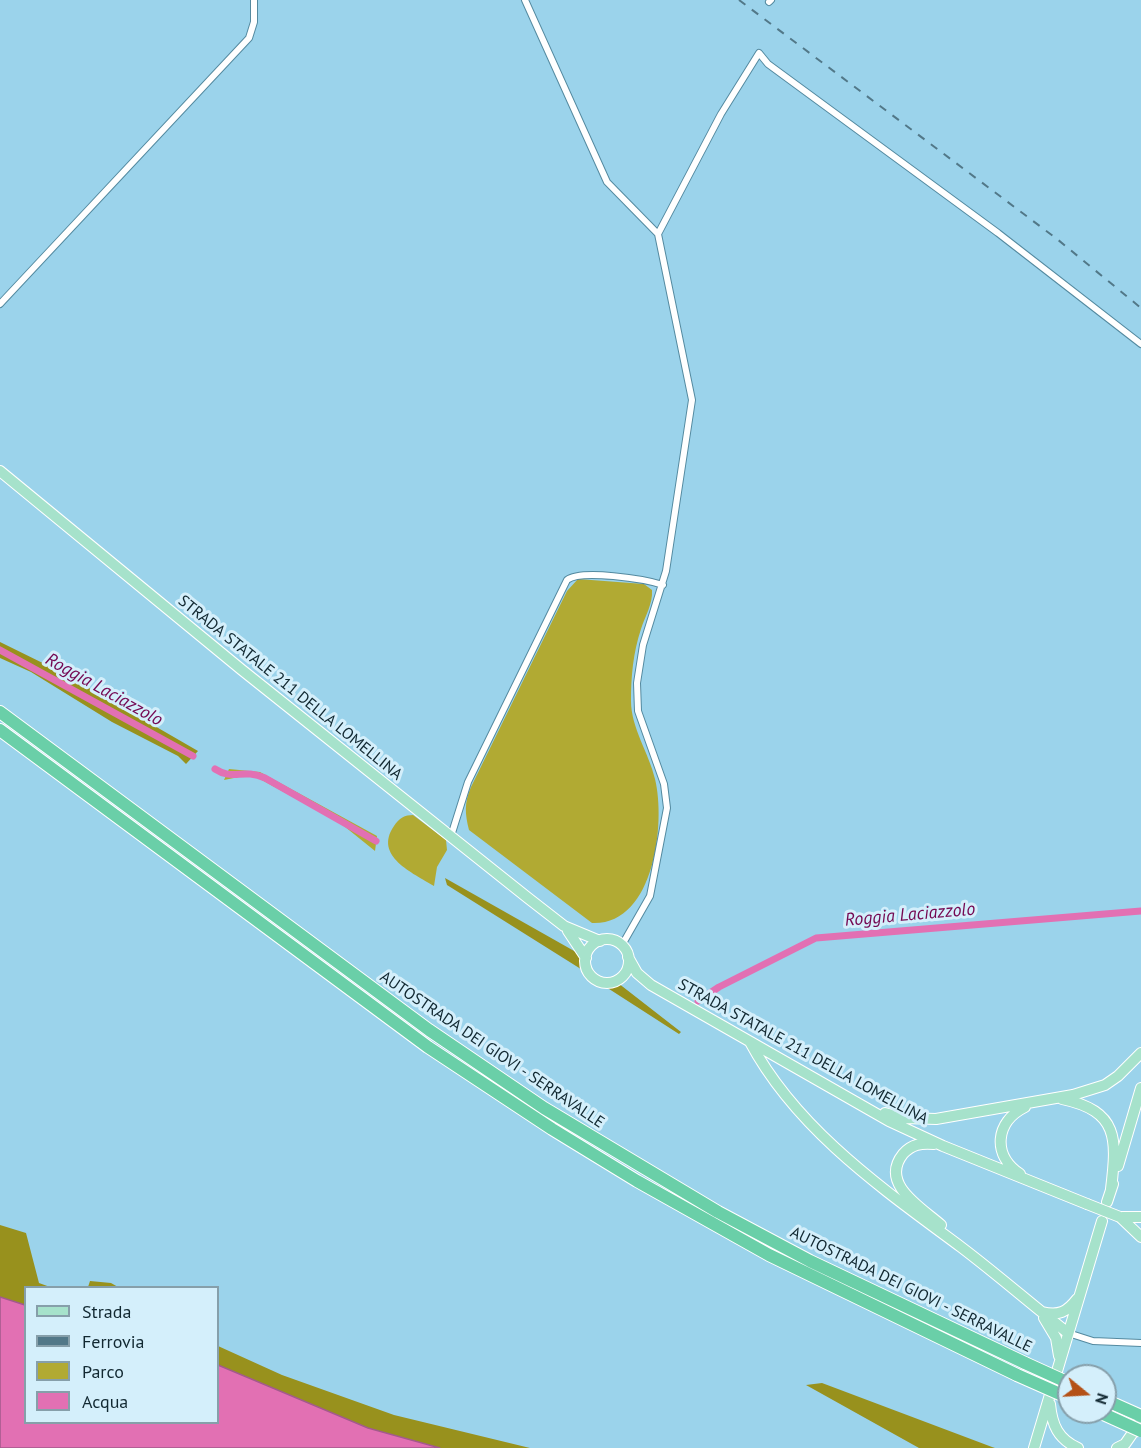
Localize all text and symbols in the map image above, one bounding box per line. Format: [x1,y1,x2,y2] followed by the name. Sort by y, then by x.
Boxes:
[174,592,406,784] street label: STRADA STATALE 211 DELLA LOMELLINA
[42,649,166,731] water label: Roggia Laciazzolo
[844,899,976,931] water label: Roggia Laciazzolo
[376,968,608,1132] street label: AUTOSTRADA DEI GIOVI - SERRAVALLE
[675,975,931,1129] street label: STRADA STATALE 211 DELLA LOMELLINA
[787,1223,1035,1357] street label: AUTOSTRADA DEI GIOVI - SERRAVALLE
[24,1286,219,1424] legend
[82,1300,131,1323] text: Strada
[82,1330,145,1353] text: Ferrovia
[82,1360,124,1383] text: Parco
[1057,1364,1117,1424] north arrow
[82,1390,128,1413] text: Acqua
[1091,1391,1113,1407] text: N

